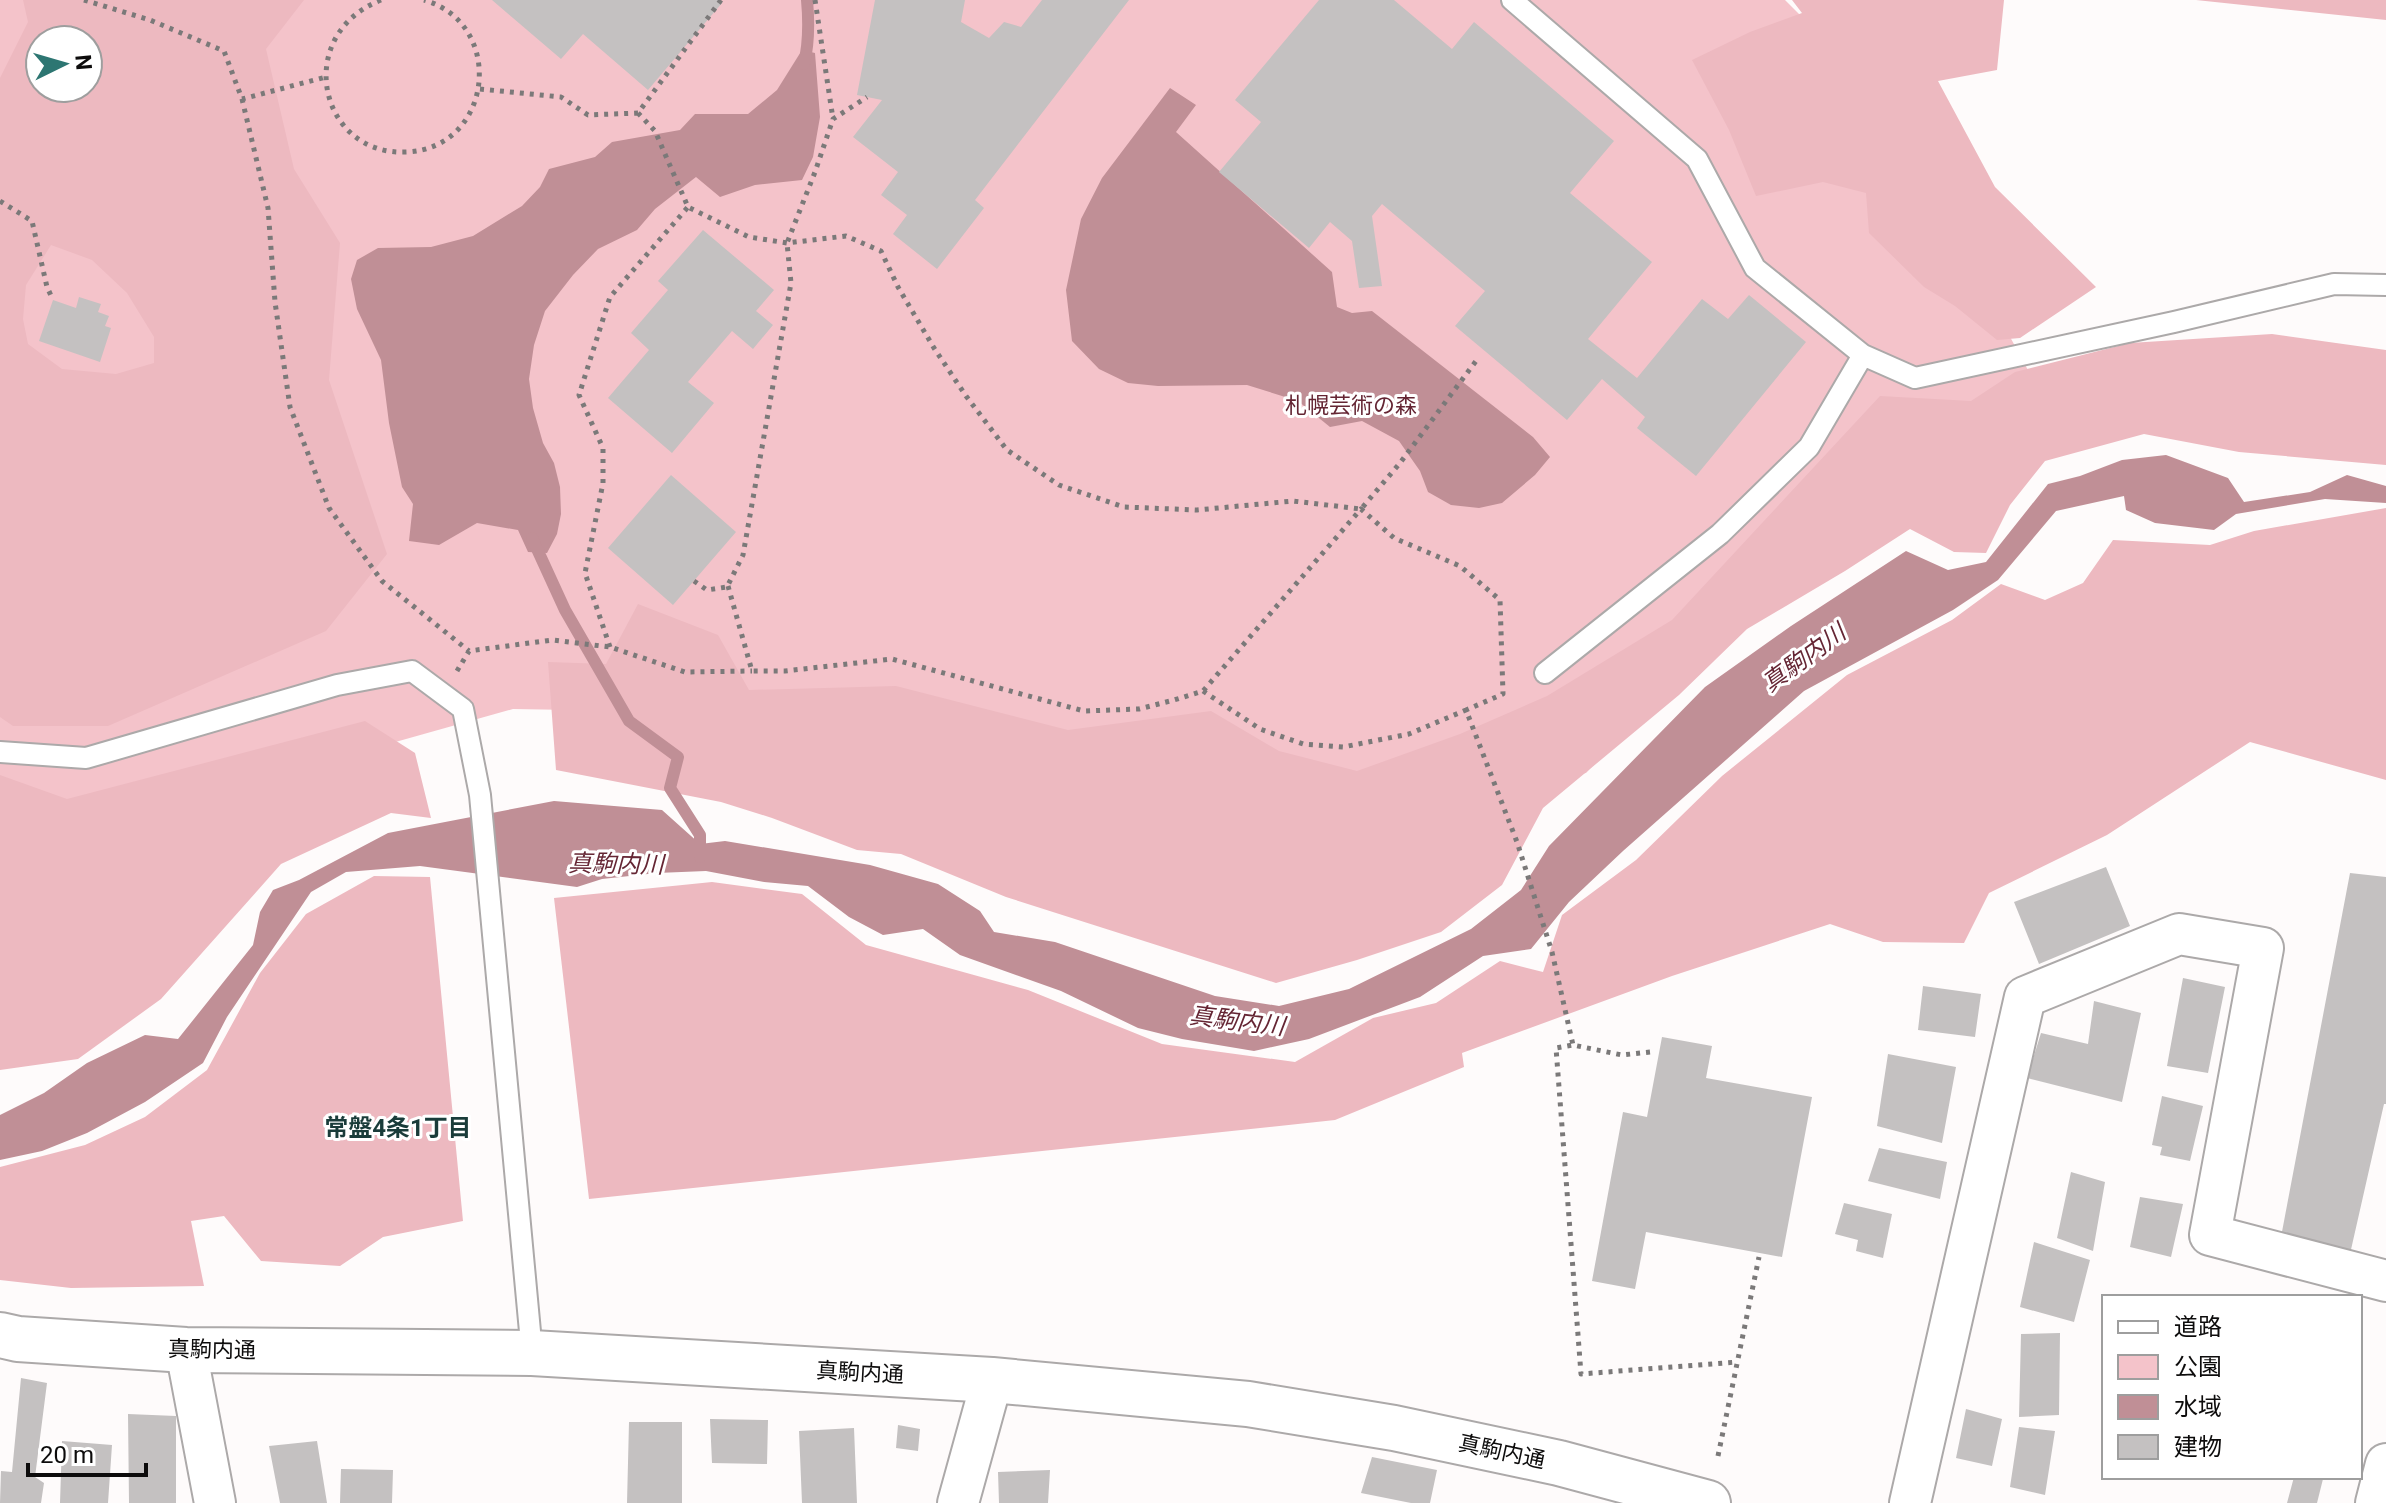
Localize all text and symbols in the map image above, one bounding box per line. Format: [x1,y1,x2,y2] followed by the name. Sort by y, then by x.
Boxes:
[24,24,104,104] north arrow
[70,53,97,71] text: N
[1285,393,1417,418] park label: 札幌芸術の森
[1757,617,1853,698] water label: 真駒内川
[568,849,667,879] water label: 真駒内川
[1188,1001,1289,1041] water label: 真駒内川
[324,1114,472,1142] district label: 常盤4条1丁目
[2102,1295,2362,1479] legend
[2174,1313,2222,1341] text: 道路
[168,1336,256,1363] street label: 真駒内通
[2174,1353,2222,1381] text: 公園
[815,1358,905,1387] street label: 真駒内通
[2174,1393,2222,1421] text: 水域
[28,1427,146,1477] scale bar
[1456,1430,1548,1473] street label: 真駒内通
[2174,1433,2222,1461] text: 建物
[40,1441,94,1469] text: 20 m

